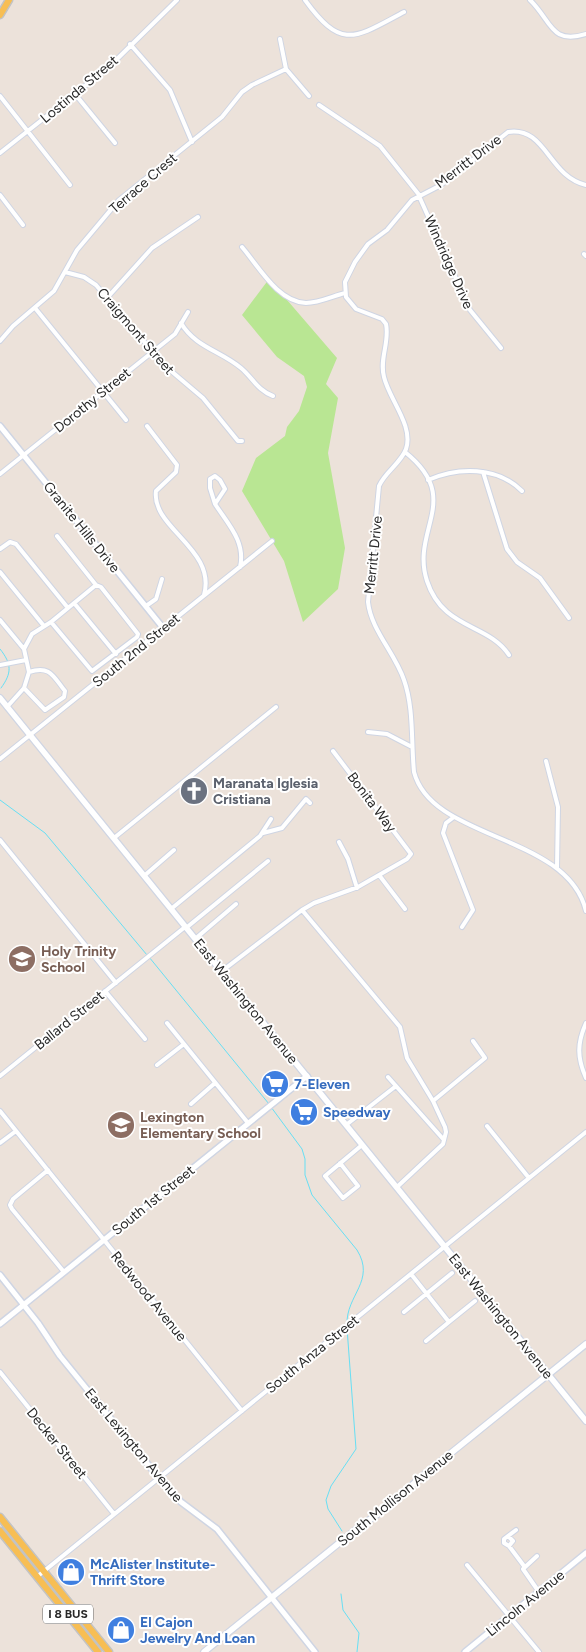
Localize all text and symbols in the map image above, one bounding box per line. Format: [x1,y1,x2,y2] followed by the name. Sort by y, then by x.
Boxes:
[37,52,122,127] street label: Lostinda Street
[432,131,505,192] street label: Merritt Drive
[106,149,181,217] street label: Terrace Crest
[420,213,477,312] street label: Windridge Drive
[93,285,178,378] street label: Craigmont Street
[51,364,134,436] street label: Dorothy Street
[40,478,124,577] street label: Granite Hills Drive
[361,515,386,595] street label: Merritt Drive
[89,610,183,691] street label: South 2nd Street
[343,769,400,836] street label: Bonita Way
[213,775,318,808] place label: Maranata Iglesia Cristiana
[179,776,209,806] church icon: Maranata Iglesia Cristiana
[190,935,302,1068] street label: East Washington Avenue
[41,943,117,976] place label: Holy Trinity School
[7,944,37,974] school or university icon: Holy Trinity School
[31,987,108,1054] street label: Ballard Street
[260,1069,290,1099] supermarket icon: 7-Eleven
[294,1076,350,1093] place label: 7-Eleven
[289,1097,319,1127] supermarket icon: Speedway
[323,1104,391,1121] place label: Speedway
[140,1109,261,1142] place label: Lexington Elementary School
[106,1110,136,1140] school or university icon: Lexington Elementary School
[109,1162,198,1239] street label: South 1st Street
[107,1248,190,1345] street label: Redwood Avenue
[445,1250,557,1383] street label: East Washington Avenue
[262,1312,362,1397] street label: South Anza Street
[81,1385,186,1506] street label: East Lexington Avenue
[23,1404,90,1482] street label: Decker Street
[334,1446,457,1550] street label: South Mollison Avenue
[90,1556,216,1589] place label: McAlister Institute- Thrift Store
[56,1557,86,1587] shop icon: McAlister Institute- Thrift Store
[483,1566,568,1640] street label: Lincoln Avenue
[43,1605,93,1624] road number: I 8 BUS
[140,1614,255,1647] place label: El Cajon Jewelry And Loan
[106,1615,136,1645] shop icon: El Cajon Jewelry And Loan

